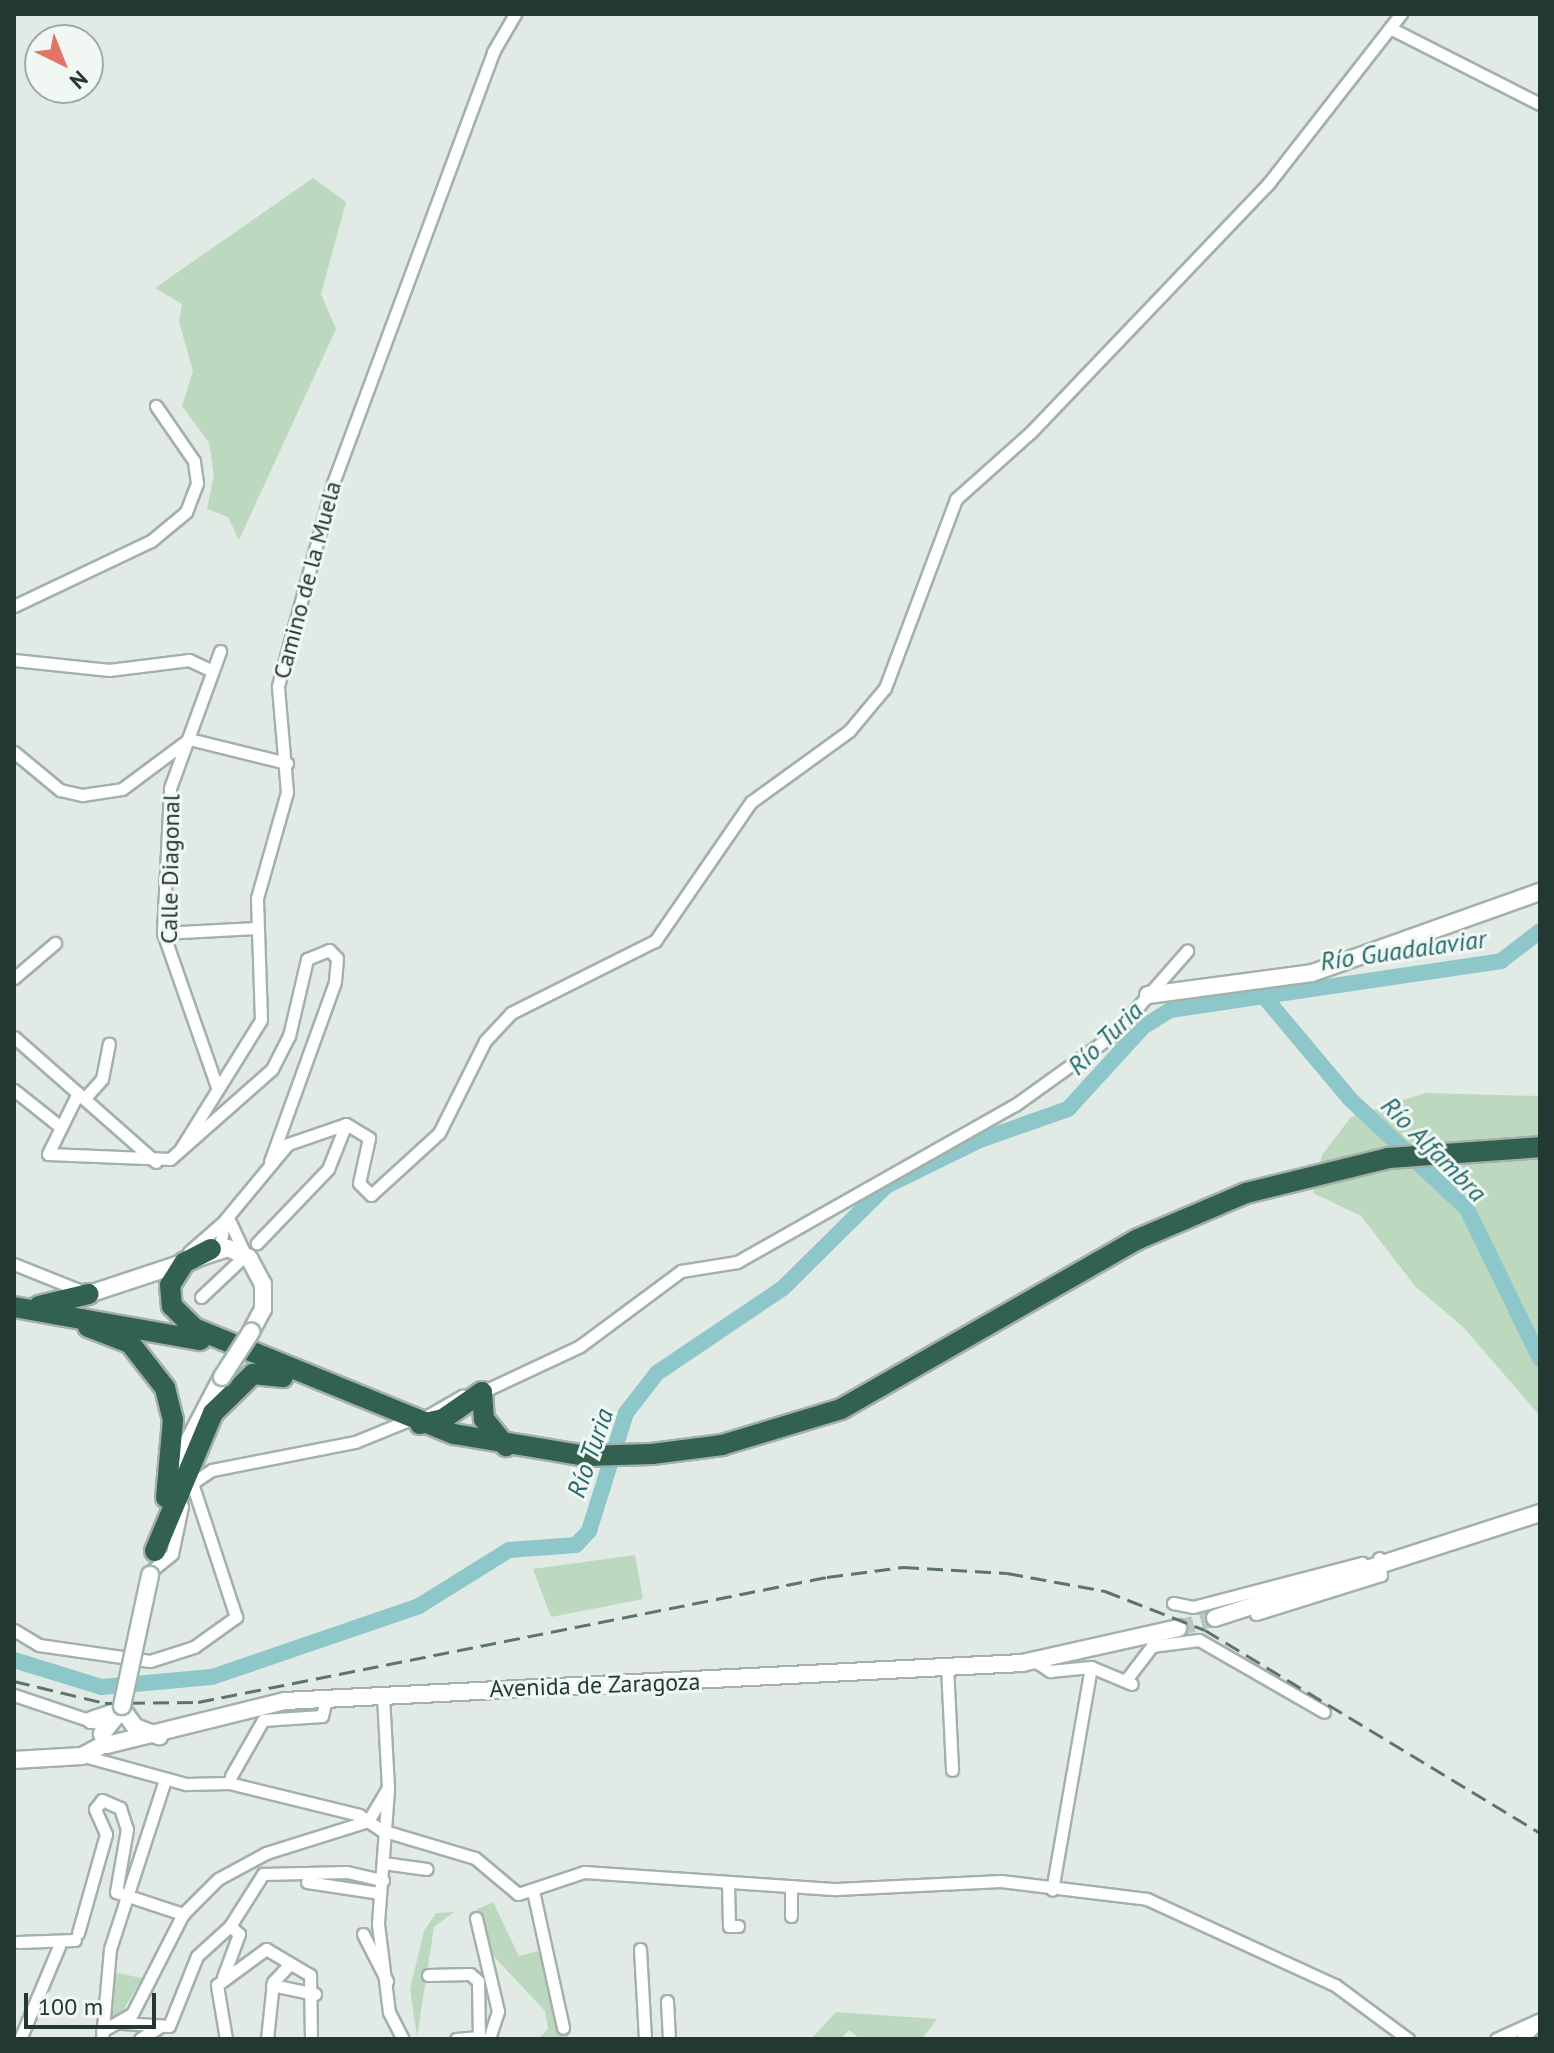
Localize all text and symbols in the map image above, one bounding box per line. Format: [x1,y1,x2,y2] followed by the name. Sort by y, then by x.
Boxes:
[24,24,104,104] north arrow
[64,65,94,95] text: N
[267,478,347,682] street label: Camino de la Muela
[154,794,186,944] street label: Calle Diagonal
[1318,923,1488,977] water label: Río Guadalaviar
[1061,994,1149,1082] water label: Río Turia
[1375,1090,1493,1208] water label: Río Alfambra
[560,1404,620,1502] water label: Río Turia
[489,1667,701,1703] street label: Avenida de Zaragoza
[28,1977,160,2027] scale bar
[38,1991,103,2022] text: 100 m

